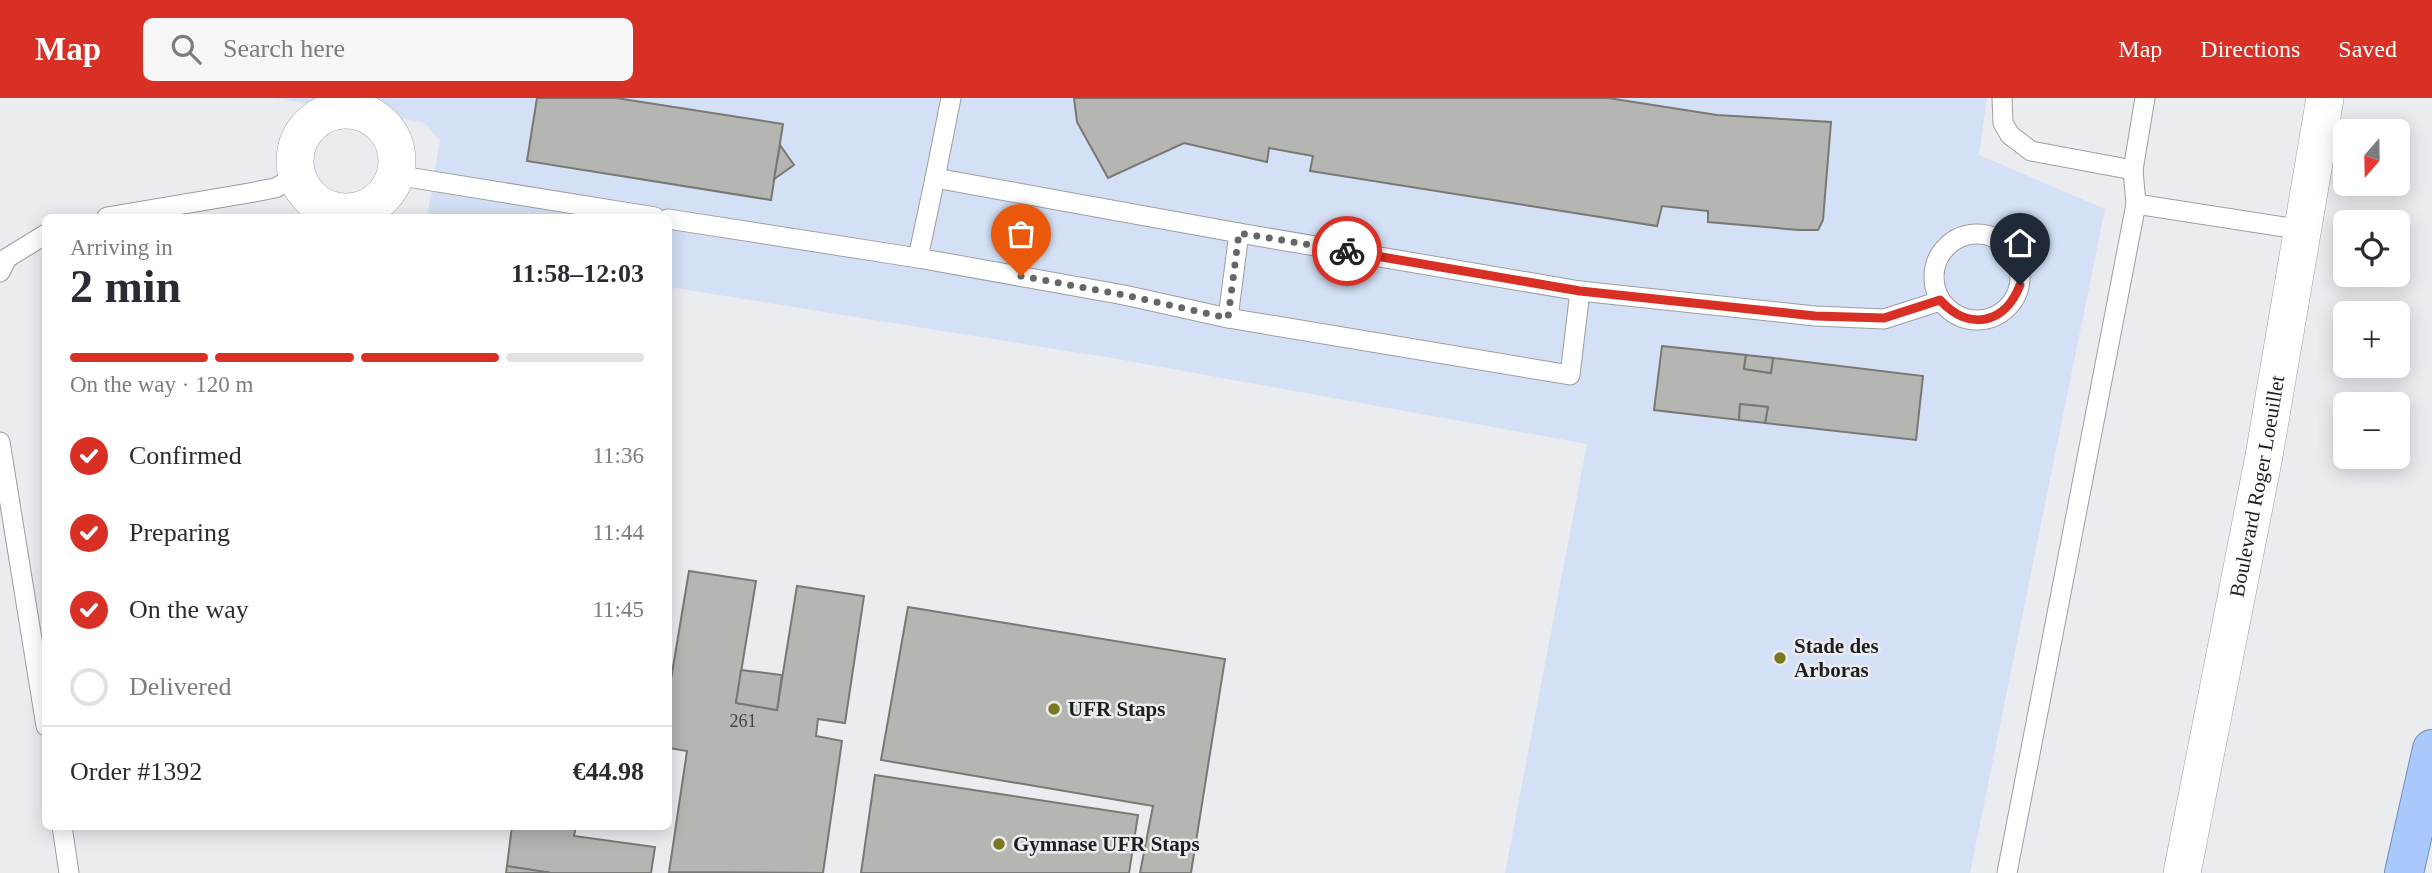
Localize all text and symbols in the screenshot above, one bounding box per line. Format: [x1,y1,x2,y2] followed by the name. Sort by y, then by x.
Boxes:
[143,18,633,81] search box
[167,30,205,68] icon: search
[35,31,101,67] text: Map
[223,34,345,63] text: Search here
[2118,36,2162,62] text: Map
[2200,36,2300,62] text: Directions
[2338,36,2397,62] text: Saved
[2333,119,2410,196] north arrow
[2333,119,2410,469] map controls
[991,204,1051,276] pin
[2333,210,2410,287] button: locate
[1990,213,2050,285] pin
[1002,215,1040,253] icon: bag
[1312,216,1382,286] courier
[2001,224,2039,262] icon: home
[1328,232,1366,270] icon: bike
[70,235,173,260] text: Arriving in
[511,259,644,288] text: 11:58–12:03
[70,261,181,312] text: 2 min
[2333,301,2410,378] button: +
[70,372,253,397] text: On the way · 120 m
[2225,373,2290,599] street label: Boulevard Roger Loeuillet
[2333,392,2410,469] button: −
[70,437,108,475] icon: check
[129,441,242,470] text: Confirmed
[592,443,644,468] text: 11:36
[70,514,108,552] icon: check
[129,518,230,547] text: Preparing
[592,520,644,545] text: 11:44
[70,591,108,629] icon: check
[129,595,249,624] text: On the way
[592,597,644,622] text: 11:45
[1794,634,1879,682] place label: Stade des Arboras
[1772,650,1788,666] marker: Stade des Arboras
[129,672,232,701] text: Delivered
[1068,697,1165,721] place label: UFR Staps
[1046,701,1062,717] marker: UFR Staps
[730,711,757,731] house number: 261
[70,757,202,786] text: Order #1392
[573,757,644,786] text: €44.98
[1013,832,1200,856] place label: Gymnase UFR Staps
[991,836,1007,852] marker: Gymnase UFR Staps

